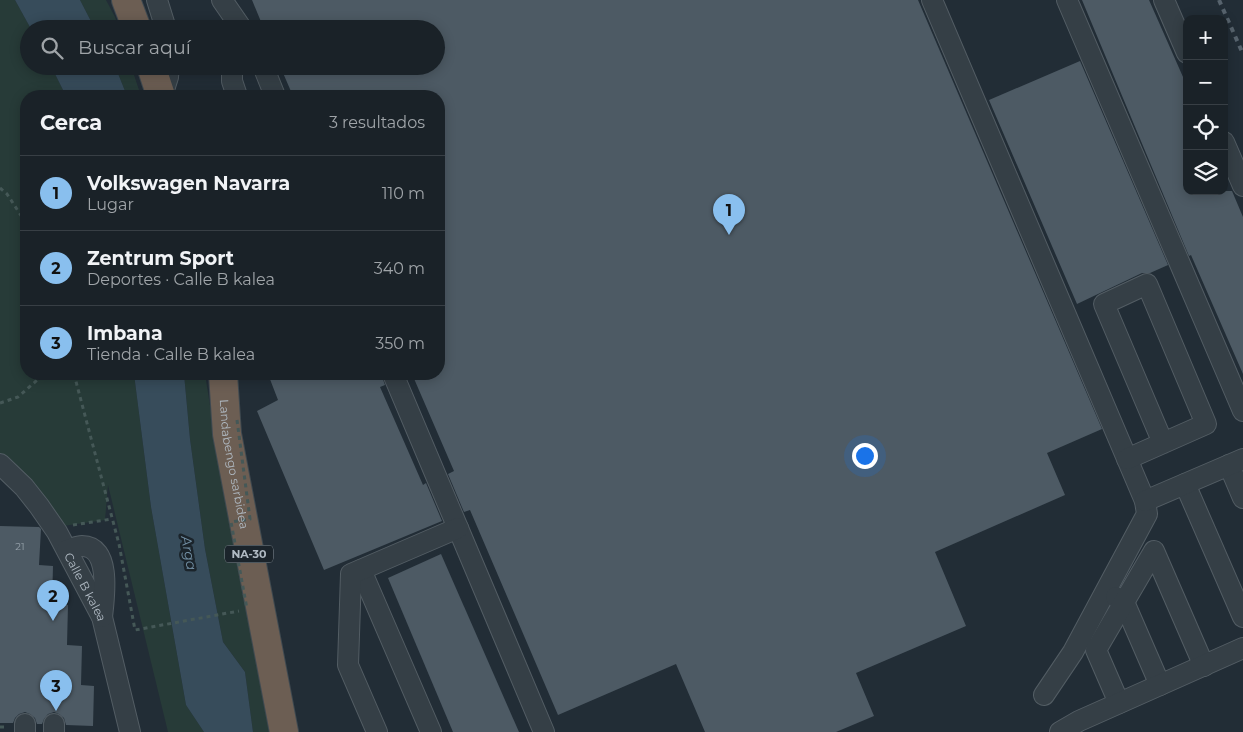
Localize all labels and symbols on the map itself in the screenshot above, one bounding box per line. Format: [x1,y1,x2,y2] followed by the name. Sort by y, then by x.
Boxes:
[713,194,745,235] pin: 1
[217,399,253,530] street label: Landabengo sarbidea
[852,443,878,469] your location
[177,533,201,572] water label: Arga
[15,540,25,553] house number: 21
[225,546,273,562] road number: NA-30
[62,550,110,623] street label: Calle B kalea
[37,580,69,621] pin: 2
[40,670,72,711] pin: 3

